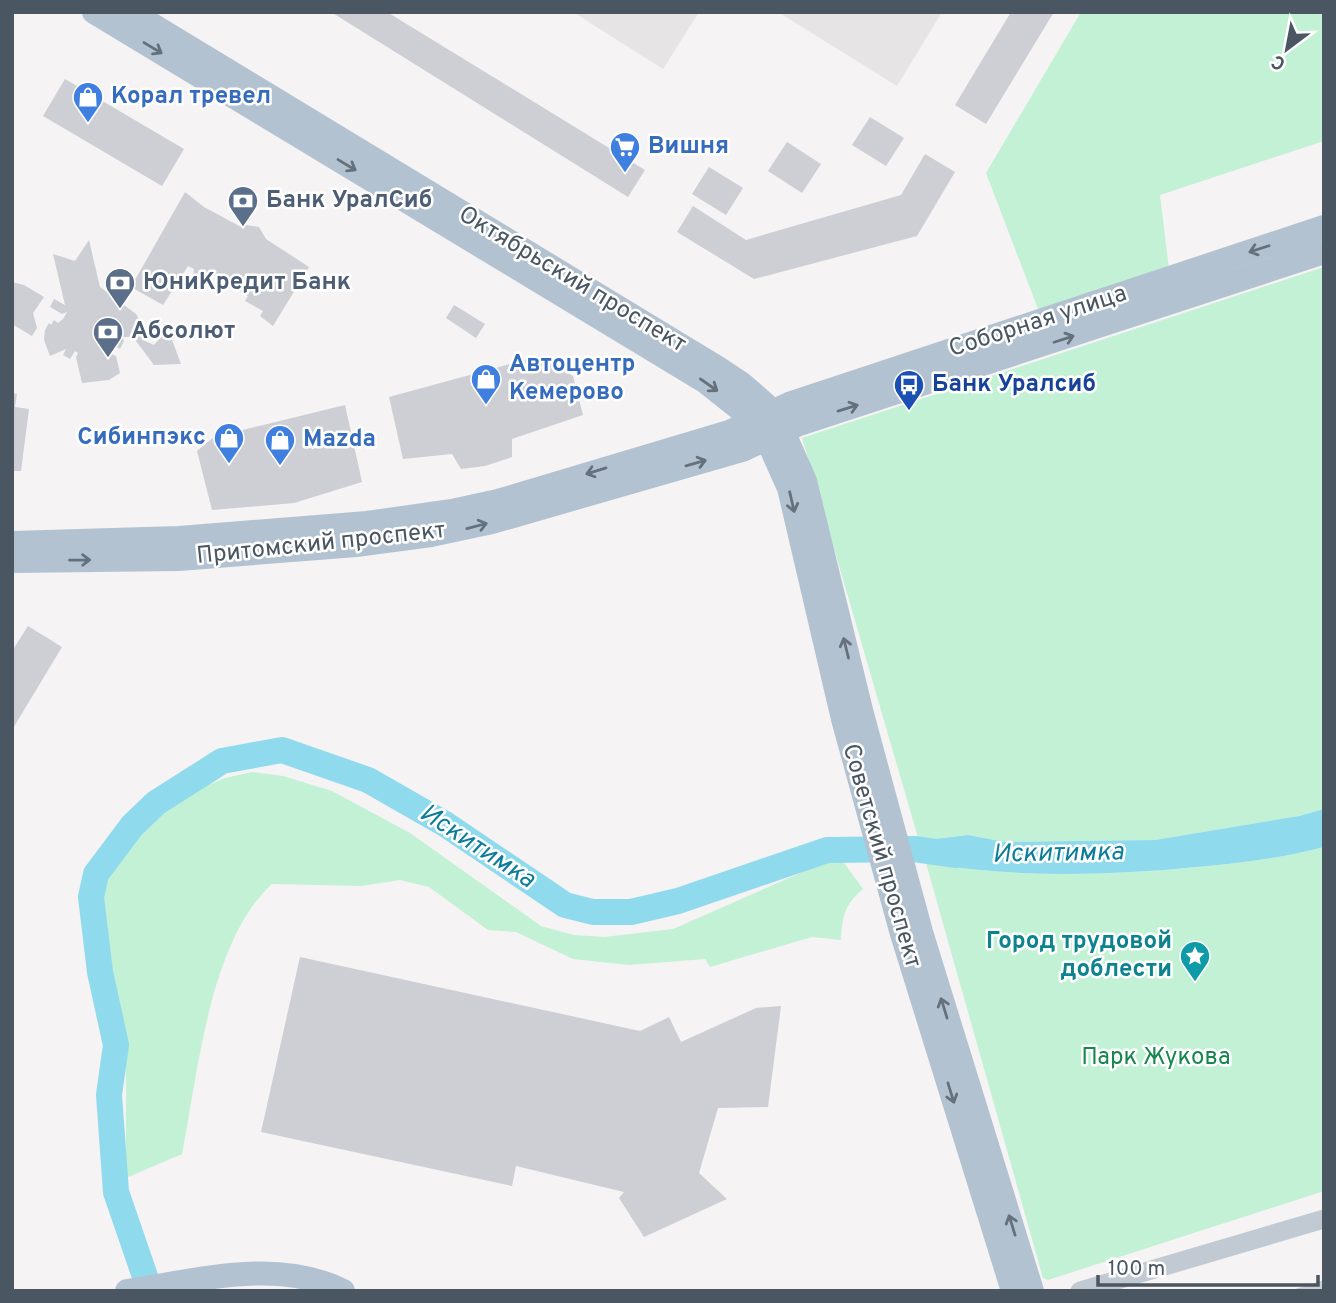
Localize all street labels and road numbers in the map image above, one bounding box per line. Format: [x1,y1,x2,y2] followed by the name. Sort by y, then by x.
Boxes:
[453,200,692,360] street label: Октябрьский проспект
[945,279,1131,365] street label: Соборная улица
[195,516,447,572] street label: Притомский проспект
[835,741,927,972] street label: Советский проспект

